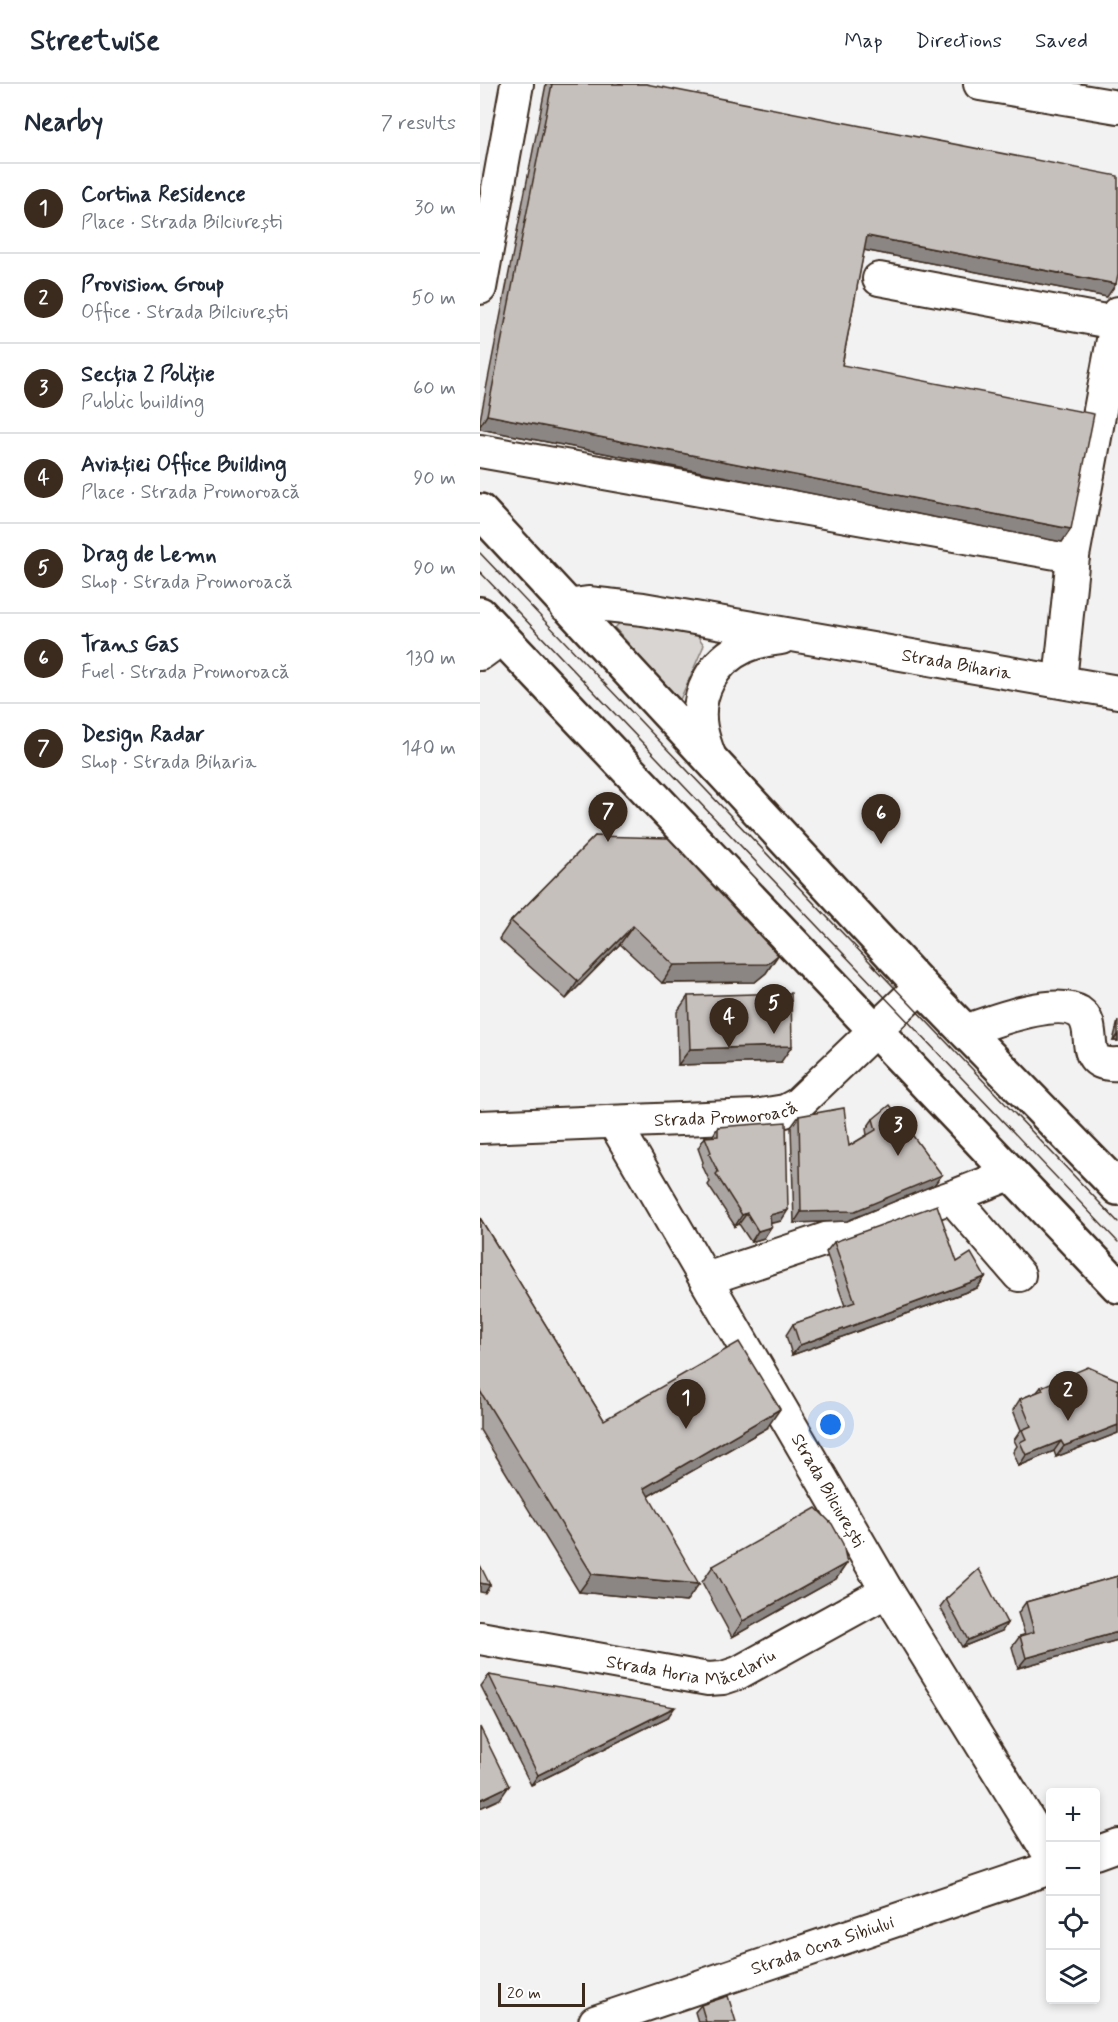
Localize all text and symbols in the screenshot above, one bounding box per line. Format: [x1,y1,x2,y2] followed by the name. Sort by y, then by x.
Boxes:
[30,23,160,60] text: Streetwise
[844,27,883,55] text: Map
[916,27,1002,55] text: Directions
[1035,27,1088,55] text: Saved
[24,106,103,140] text: Nearby
[381,110,456,137] text: 7 results
[81,181,246,209] text: Cortina Residence
[39,195,48,222] text: 1
[414,195,456,222] text: 30 m
[81,209,282,236] text: Place · Strada Bilciurești
[81,271,224,299] text: Provision Group
[39,285,48,312] text: 2
[411,285,456,312] text: 50 m
[81,299,288,326] text: Office · Strada Bilciurești
[81,361,215,389] text: Secția 2 Poliție
[39,375,48,402] text: 3
[413,375,456,402] text: 60 m
[81,389,204,416] text: Public building
[81,451,287,479] text: Aviației Office Building
[38,465,49,492] text: 4
[413,465,456,492] text: 90 m
[81,479,300,506] text: Place · Strada Promoroacă
[81,541,217,569] text: Drag de Lemn
[38,555,50,582] text: 5
[413,555,456,582] text: 90 m
[81,569,293,596] text: Shop · Strada Promoroacă
[81,631,179,659] text: Trans Gas
[900,643,1014,686] street label: Strada Biharia
[38,645,49,672] text: 6
[405,645,456,672] text: 130 m
[81,659,290,686] text: Fuel · Strada Promoroacă
[81,721,205,749] text: Design Radar
[37,735,50,762] text: 7
[402,735,456,762] text: 140 m
[81,749,256,776] text: Shop · Strada Biharia
[588,792,628,842] pin: 7
[862,794,900,844] pin: 6
[754,984,794,1034] pin: 5
[710,998,748,1048] pin: 4
[654,1095,802,1133] street label: Strada Promoroacă
[878,1106,918,1156] pin: 3
[1048,1372,1088,1421] pin: 2
[666,1380,706,1429] pin: 1
[816,1410,845,1439] your location
[785,1429,870,1552] street label: Strada Bilciurești
[604,1644,780,1692] street label: Strada Horia Măcelariu
[1046,1788,1100,2004] map controls
[1046,1788,1100,1842] button: +
[1046,1842,1100,1896] button: −
[1046,1896,1100,1950] button: locate
[748,1911,897,1981] street label: Strada Ocna Sibiului
[1046,1950,1100,2004] button: layers
[498,1980,585,2008] scale bar
[507,1983,541,2004] text: 20 m

